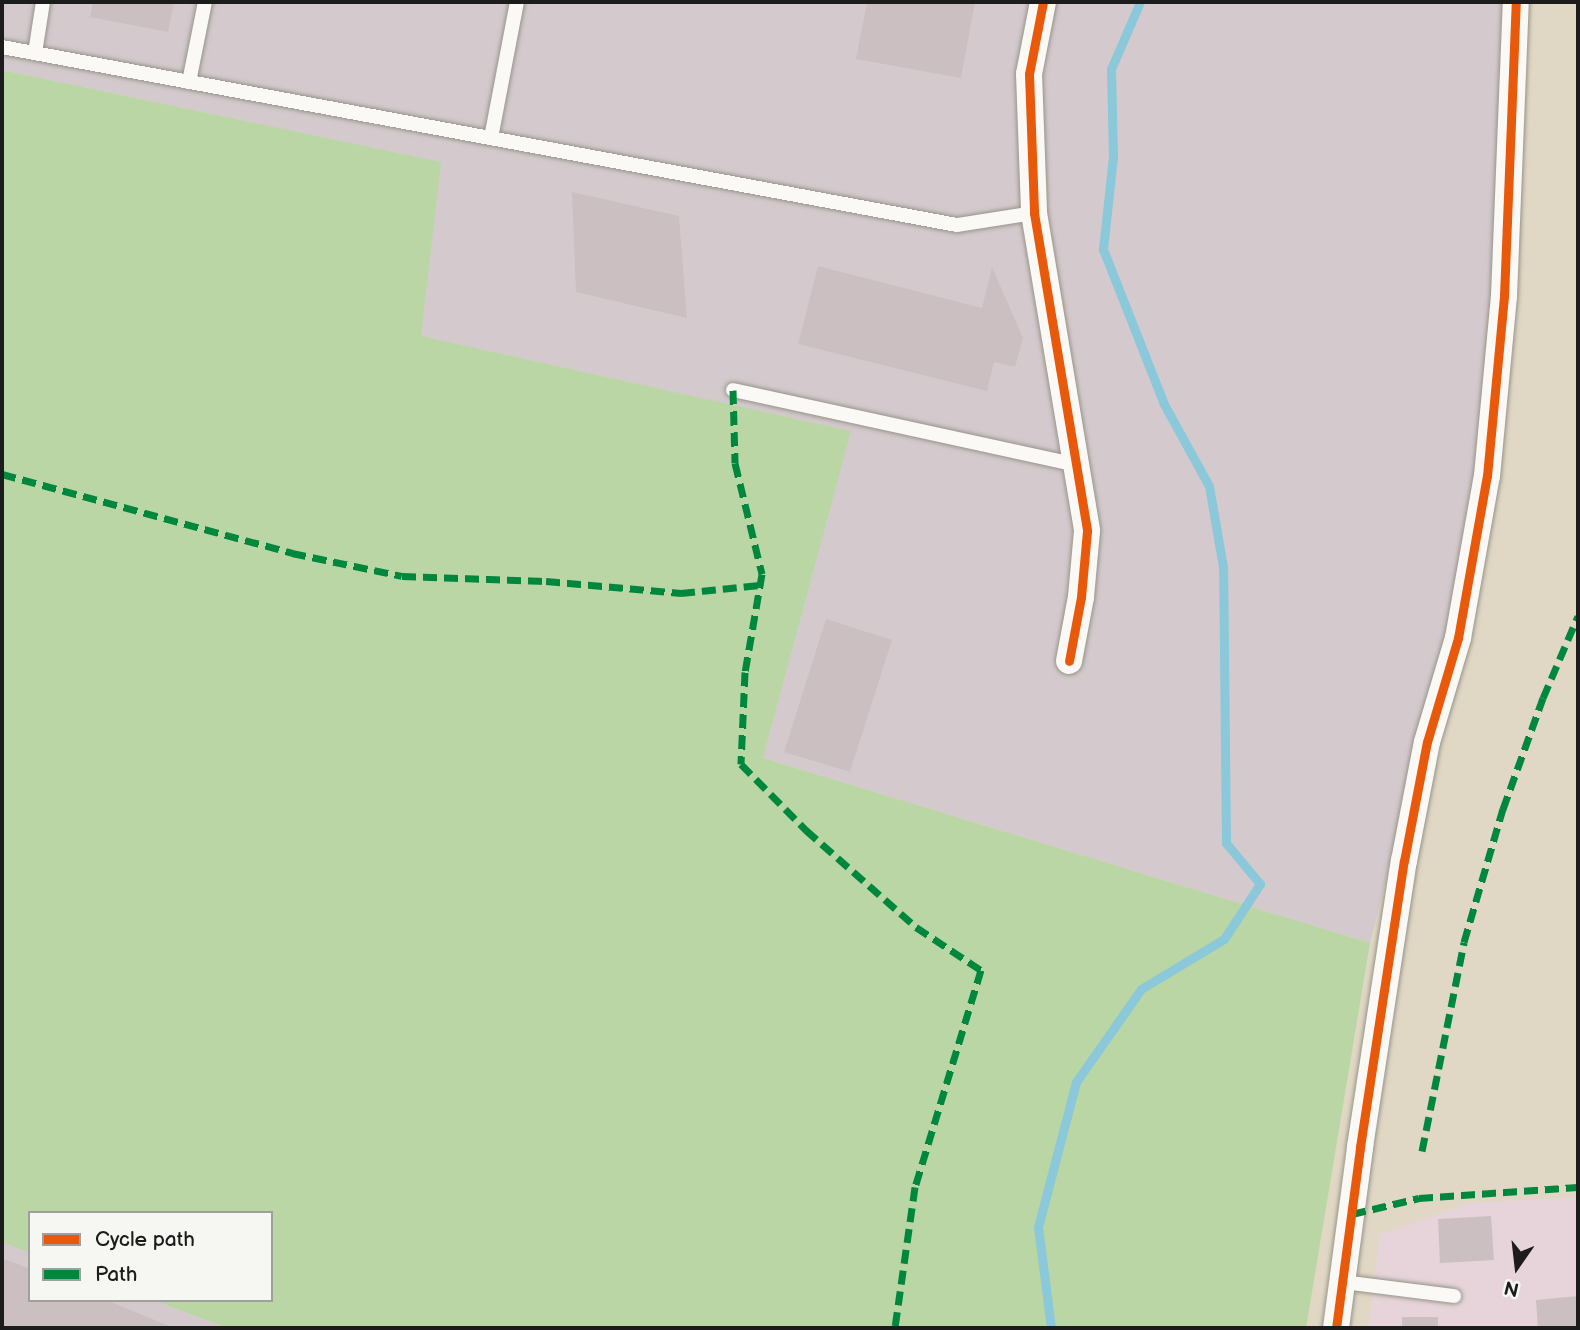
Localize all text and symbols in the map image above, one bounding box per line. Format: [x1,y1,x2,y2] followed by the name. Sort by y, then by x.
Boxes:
[28,1211,273,1302] legend
[95,1227,195,1252] text: Cycle path
[1482,1232,1552,1302] north arrow
[95,1262,137,1287] text: Path
[1502,1275,1522,1301] text: N

